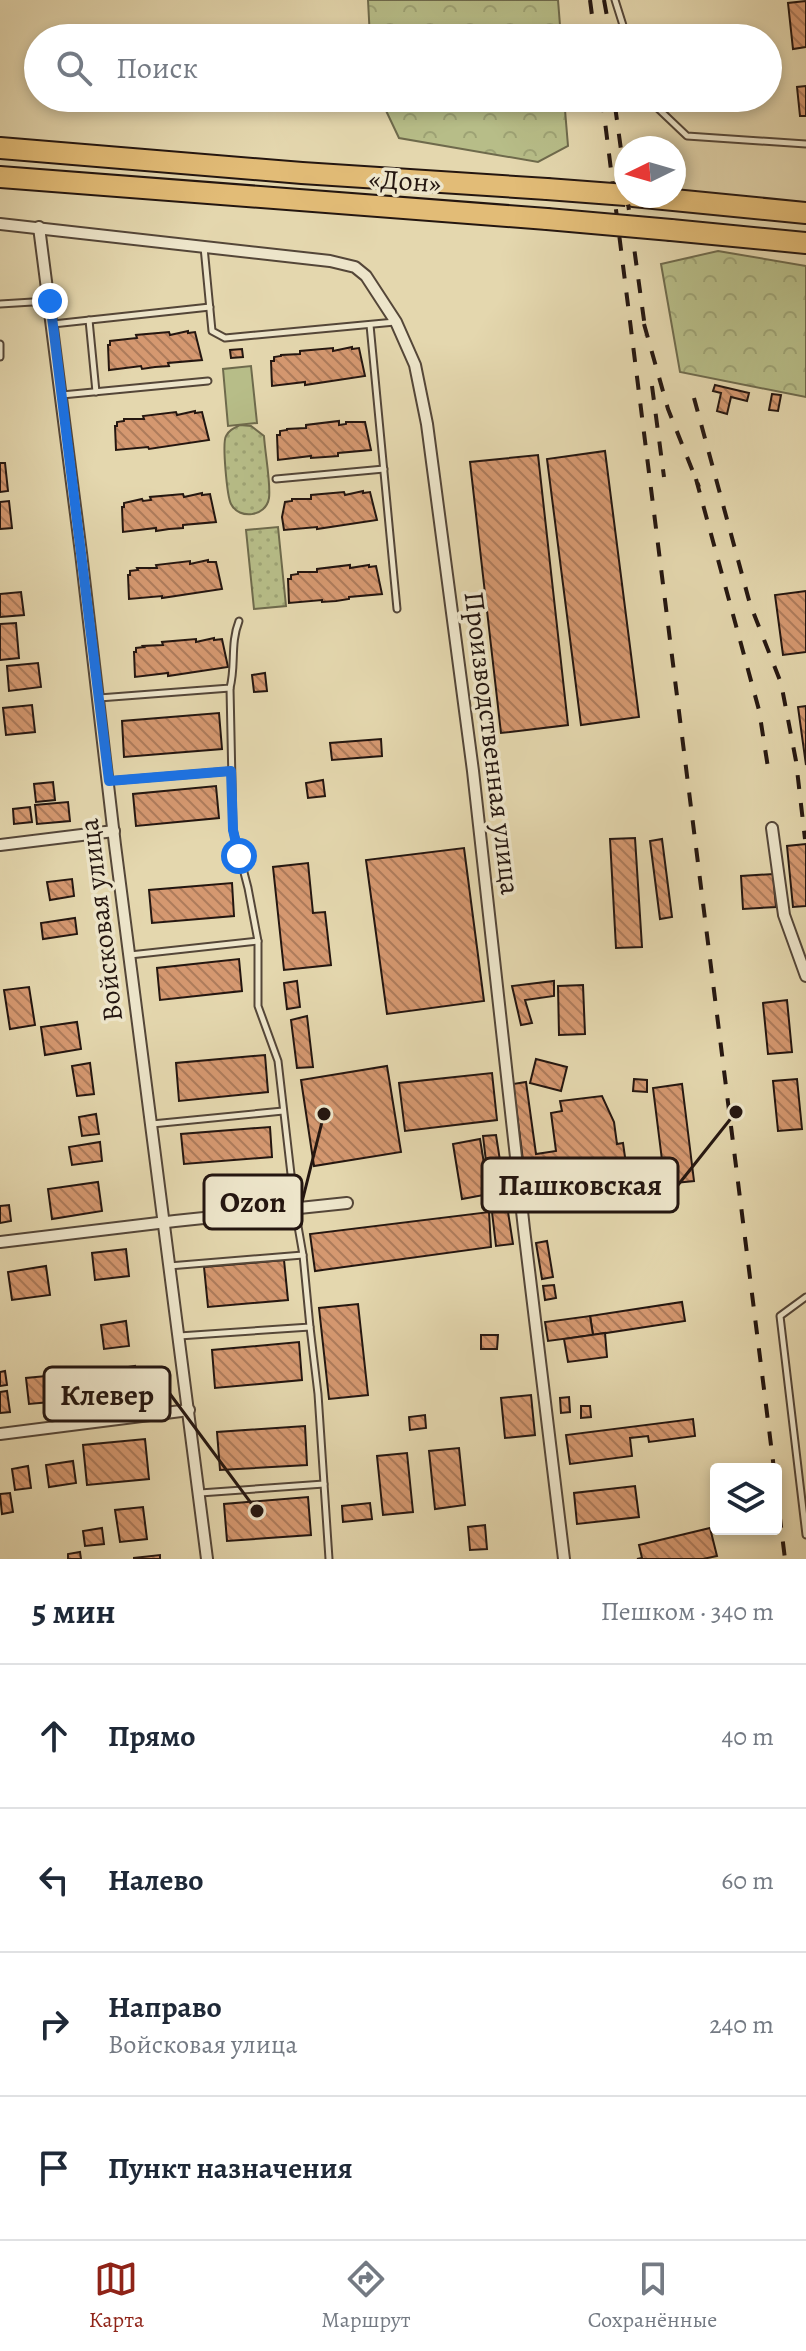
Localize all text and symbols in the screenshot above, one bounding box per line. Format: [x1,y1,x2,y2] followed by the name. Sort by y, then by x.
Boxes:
[24,24,782,112] search box
[52,46,96,90] icon: search
[116,48,198,88] text: Поиск
[614,136,686,208] north arrow
[368,160,442,202] street label: «Дон»
[32,283,68,319] route end
[455,589,529,897] street label: Производственная улица
[70,816,132,1024] street label: Войсковая улица
[221,838,257,874] route start
[482,1158,678,1212] callout: Пашковская
[498,1165,662,1205] text: Пашковская
[204,1175,302,1229] callout: Ozon
[220,1182,286,1222] text: Ozon
[44,1367,170,1421] callout: Клевер
[60,1375,154,1415] text: Клевер
[710,1463,782,1535] map controls
[710,1463,782,1535] button: layers
[32,1588,116,1635] text: 5 мин
[601,1594,774,1629] text: Пешком · 340 m
[32,1714,76,1758] icon: ahead
[108,1716,195,1756] text: Прямо
[722,1719,774,1754] text: 40 m
[32,1858,76,1902] icon: left
[108,1860,203,1900] text: Налево
[721,1863,774,1898] text: 60 m
[108,1987,222,2027] text: Направо
[32,2002,76,2046] icon: right
[709,2007,774,2042] text: 240 m
[108,2027,297,2062] text: Войсковая улица
[32,2146,76,2190] icon: arrive
[108,2148,353,2188] text: Пункт назначения
[89,2257,144,2335] tab: Карта
[321,2257,410,2335] tab: Маршрут
[588,2257,717,2335] tab: Сохранённые

